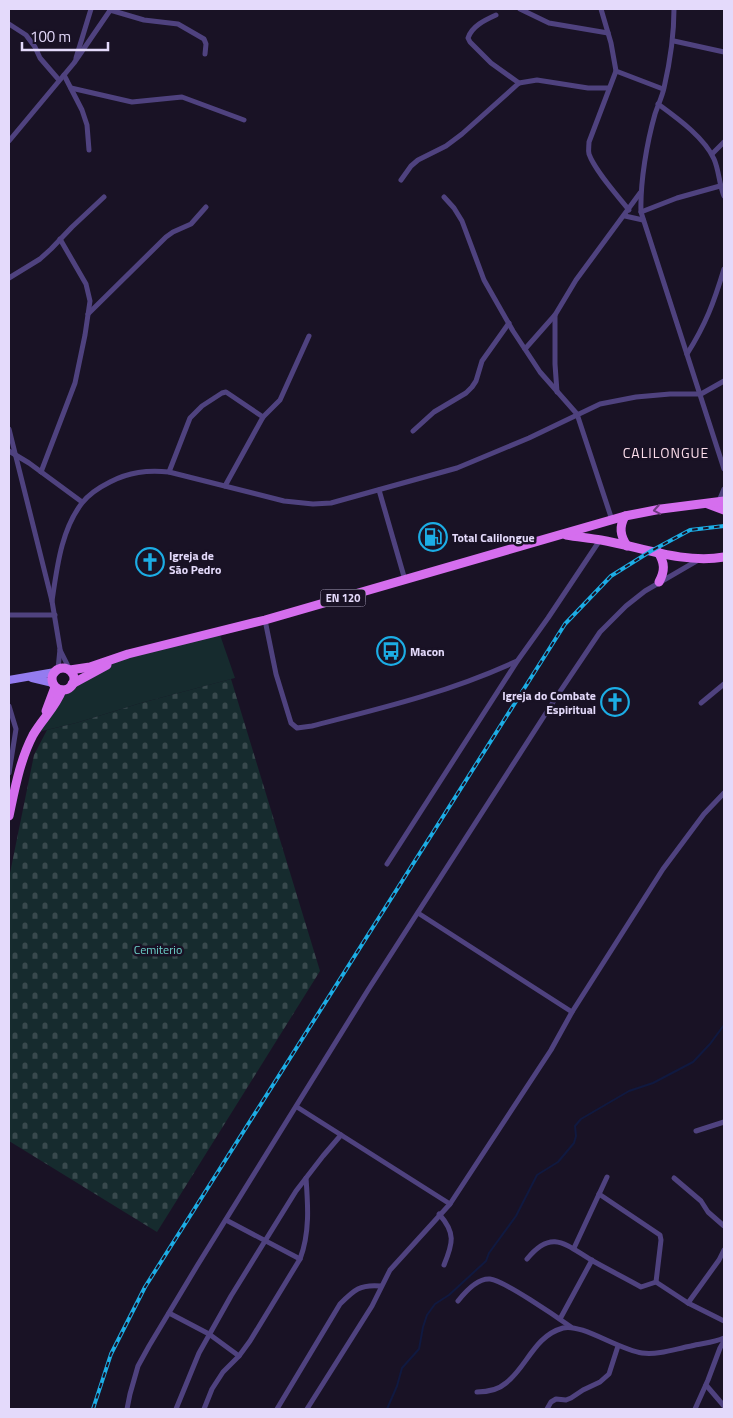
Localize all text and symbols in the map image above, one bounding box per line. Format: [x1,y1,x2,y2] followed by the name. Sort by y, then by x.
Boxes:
[22,20,109,52] scale bar
[30,25,71,48] text: 100 m
[623,442,709,463] district label: CALILONGUE
[653,505,662,515] one-way arrow
[418,522,448,552] fuel station icon: Total Calilongue
[452,528,535,547] place label: Total Calilongue
[169,546,221,579] place label: Igreja de São Pedro
[135,547,165,577] church icon: Igreja de São Pedro
[320,590,366,606] road number: EN 120
[376,636,406,666] bus stop icon: Macon
[410,642,445,661] place label: Macon
[502,686,596,719] place label: Igreja do Combate Espiritual
[600,687,630,717] church icon: Igreja do Combate Espiritual
[134,940,182,959] park label: Cemiterio

